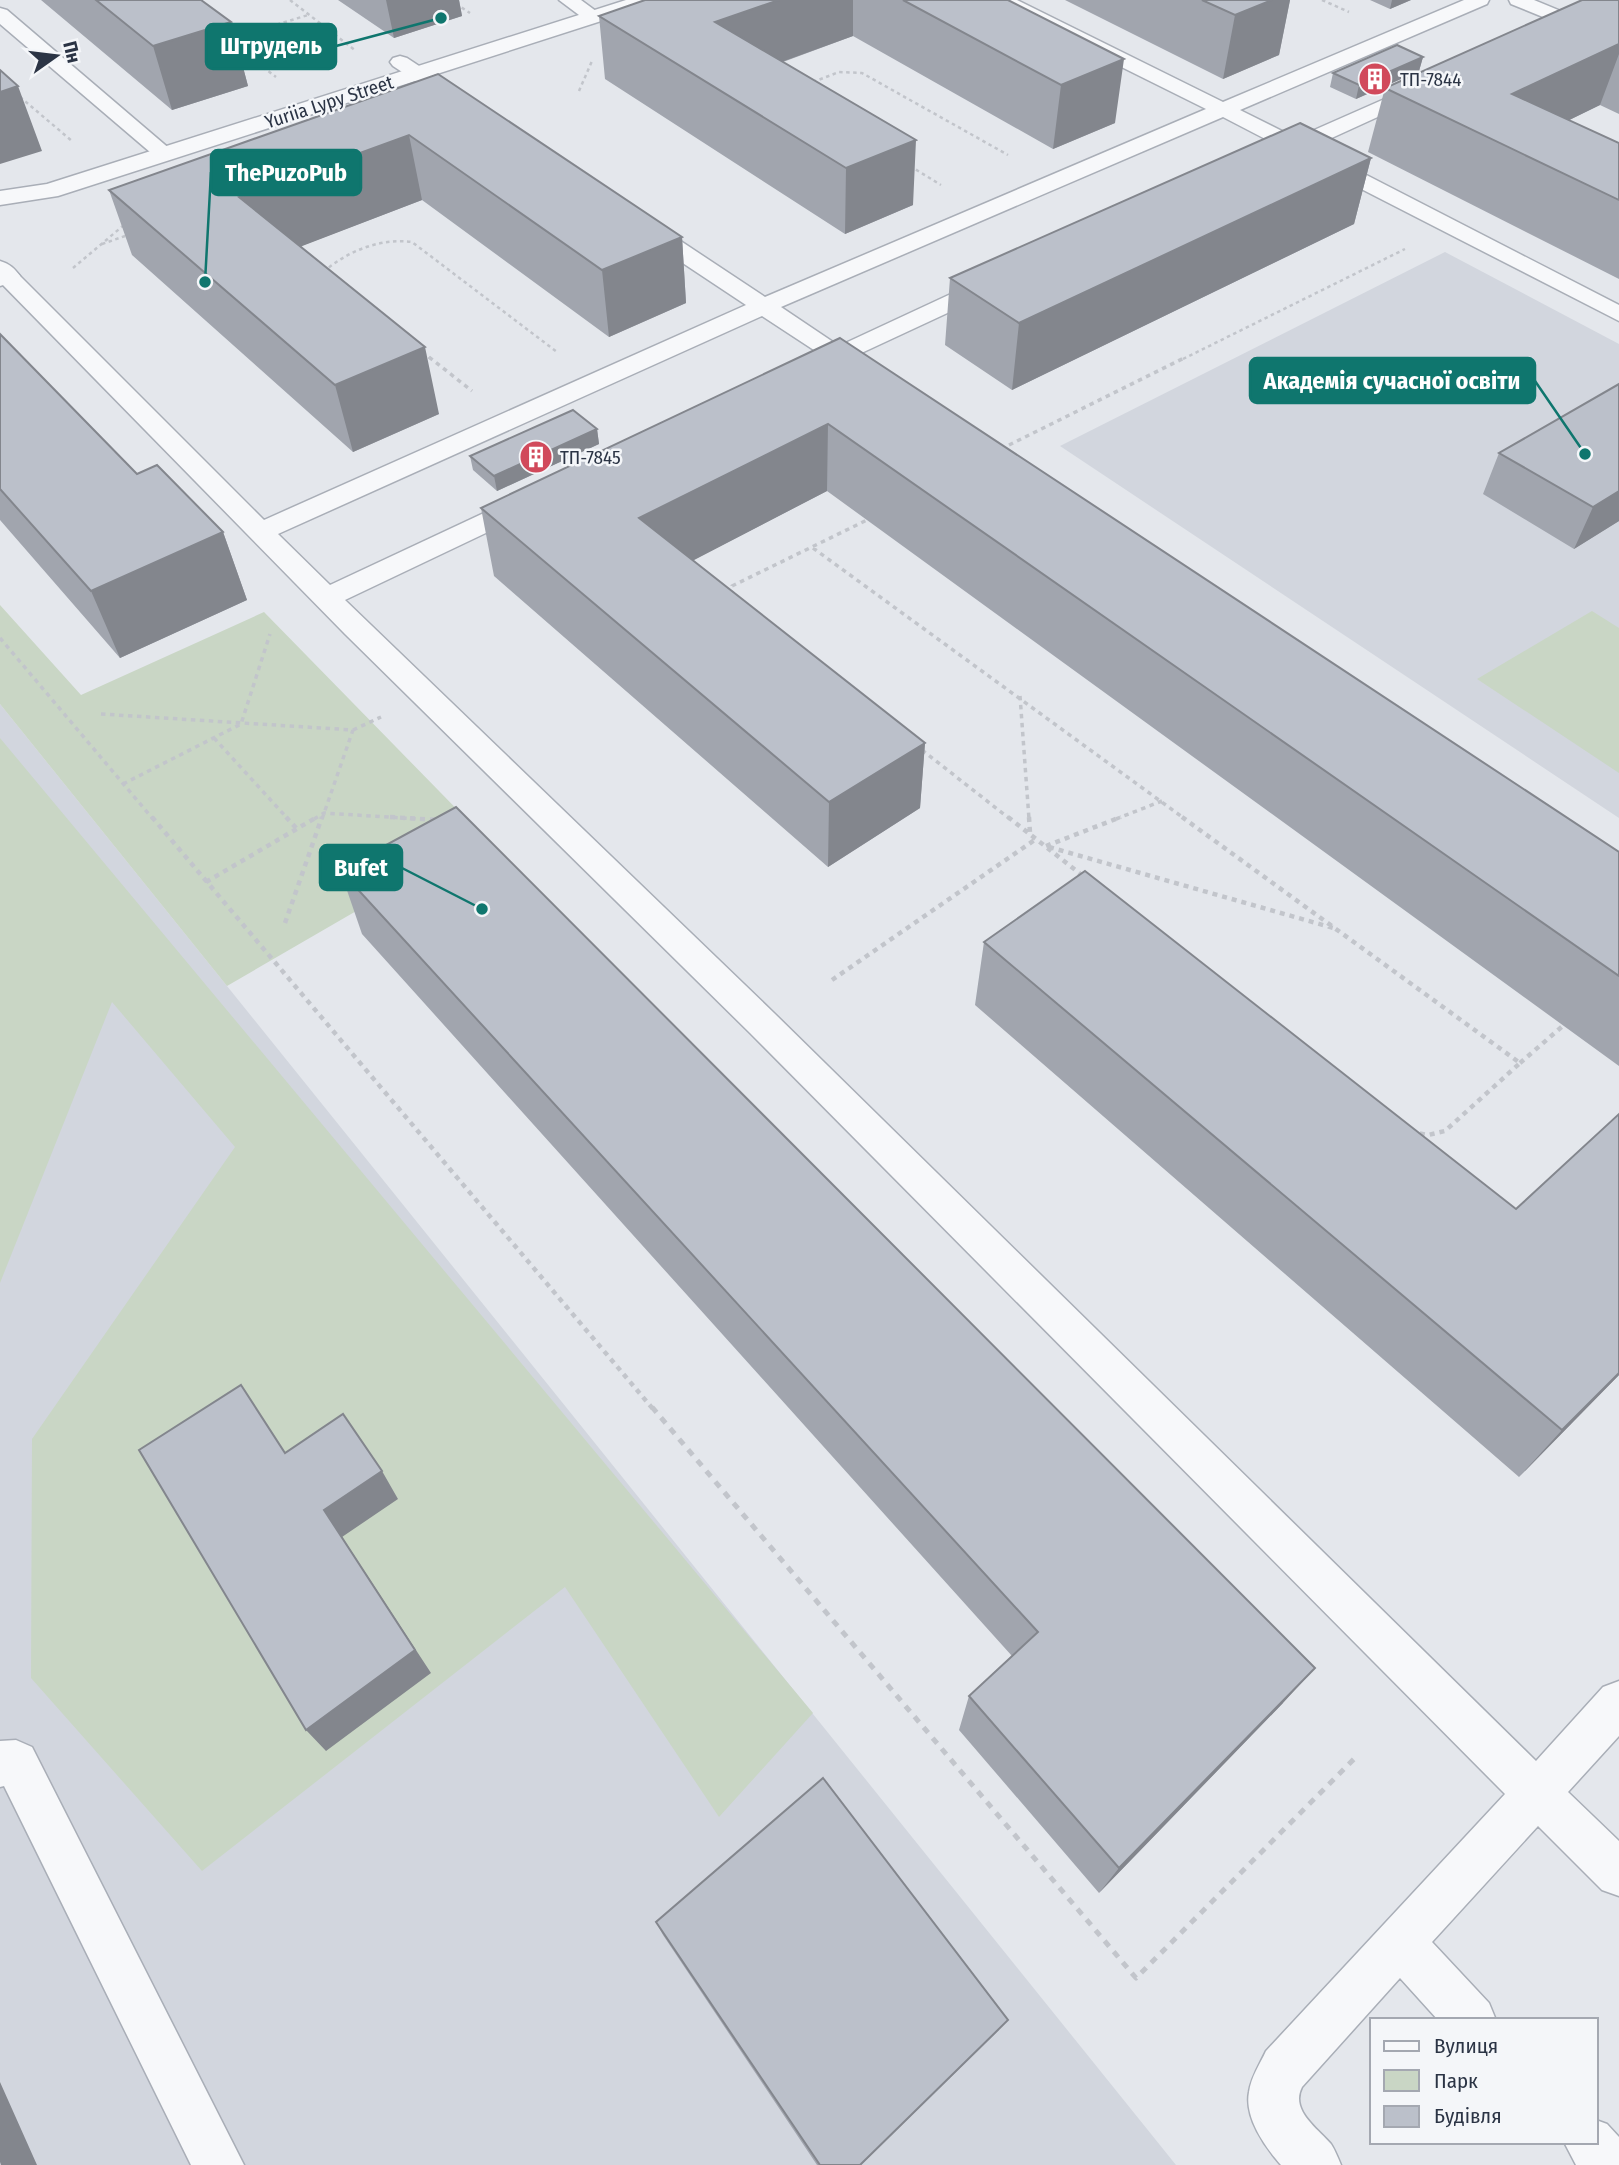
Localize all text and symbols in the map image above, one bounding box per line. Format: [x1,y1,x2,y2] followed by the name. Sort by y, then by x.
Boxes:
[21,21,91,91] north arrow
[206,24,336,69] callout: Штрудель
[220,32,322,60] text: Штрудель
[58,39,86,65] text: Пн
[1356,60,1394,98] building icon: ТП-7844
[1400,68,1461,91] place label: ТП-7844
[262,70,397,134] street label: Yuriia Lypy Street
[211,150,361,195] callout: ThePuzoPub
[225,159,347,187] text: ThePuzoPub
[1250,358,1535,403] callout: Академія сучасної освіти
[1263,367,1520,395] text: Академія сучасної освіти
[517,438,555,476] building icon: ТП-7845
[560,446,621,469] place label: ТП-7845
[320,845,402,890] callout: Bufet
[334,854,389,882] text: Bufet
[1370,2018,1598,2144] legend
[1434,2033,1498,2059] text: Вулиця
[1434,2068,1478,2094] text: Парк
[1434,2103,1502,2129] text: Будівля

